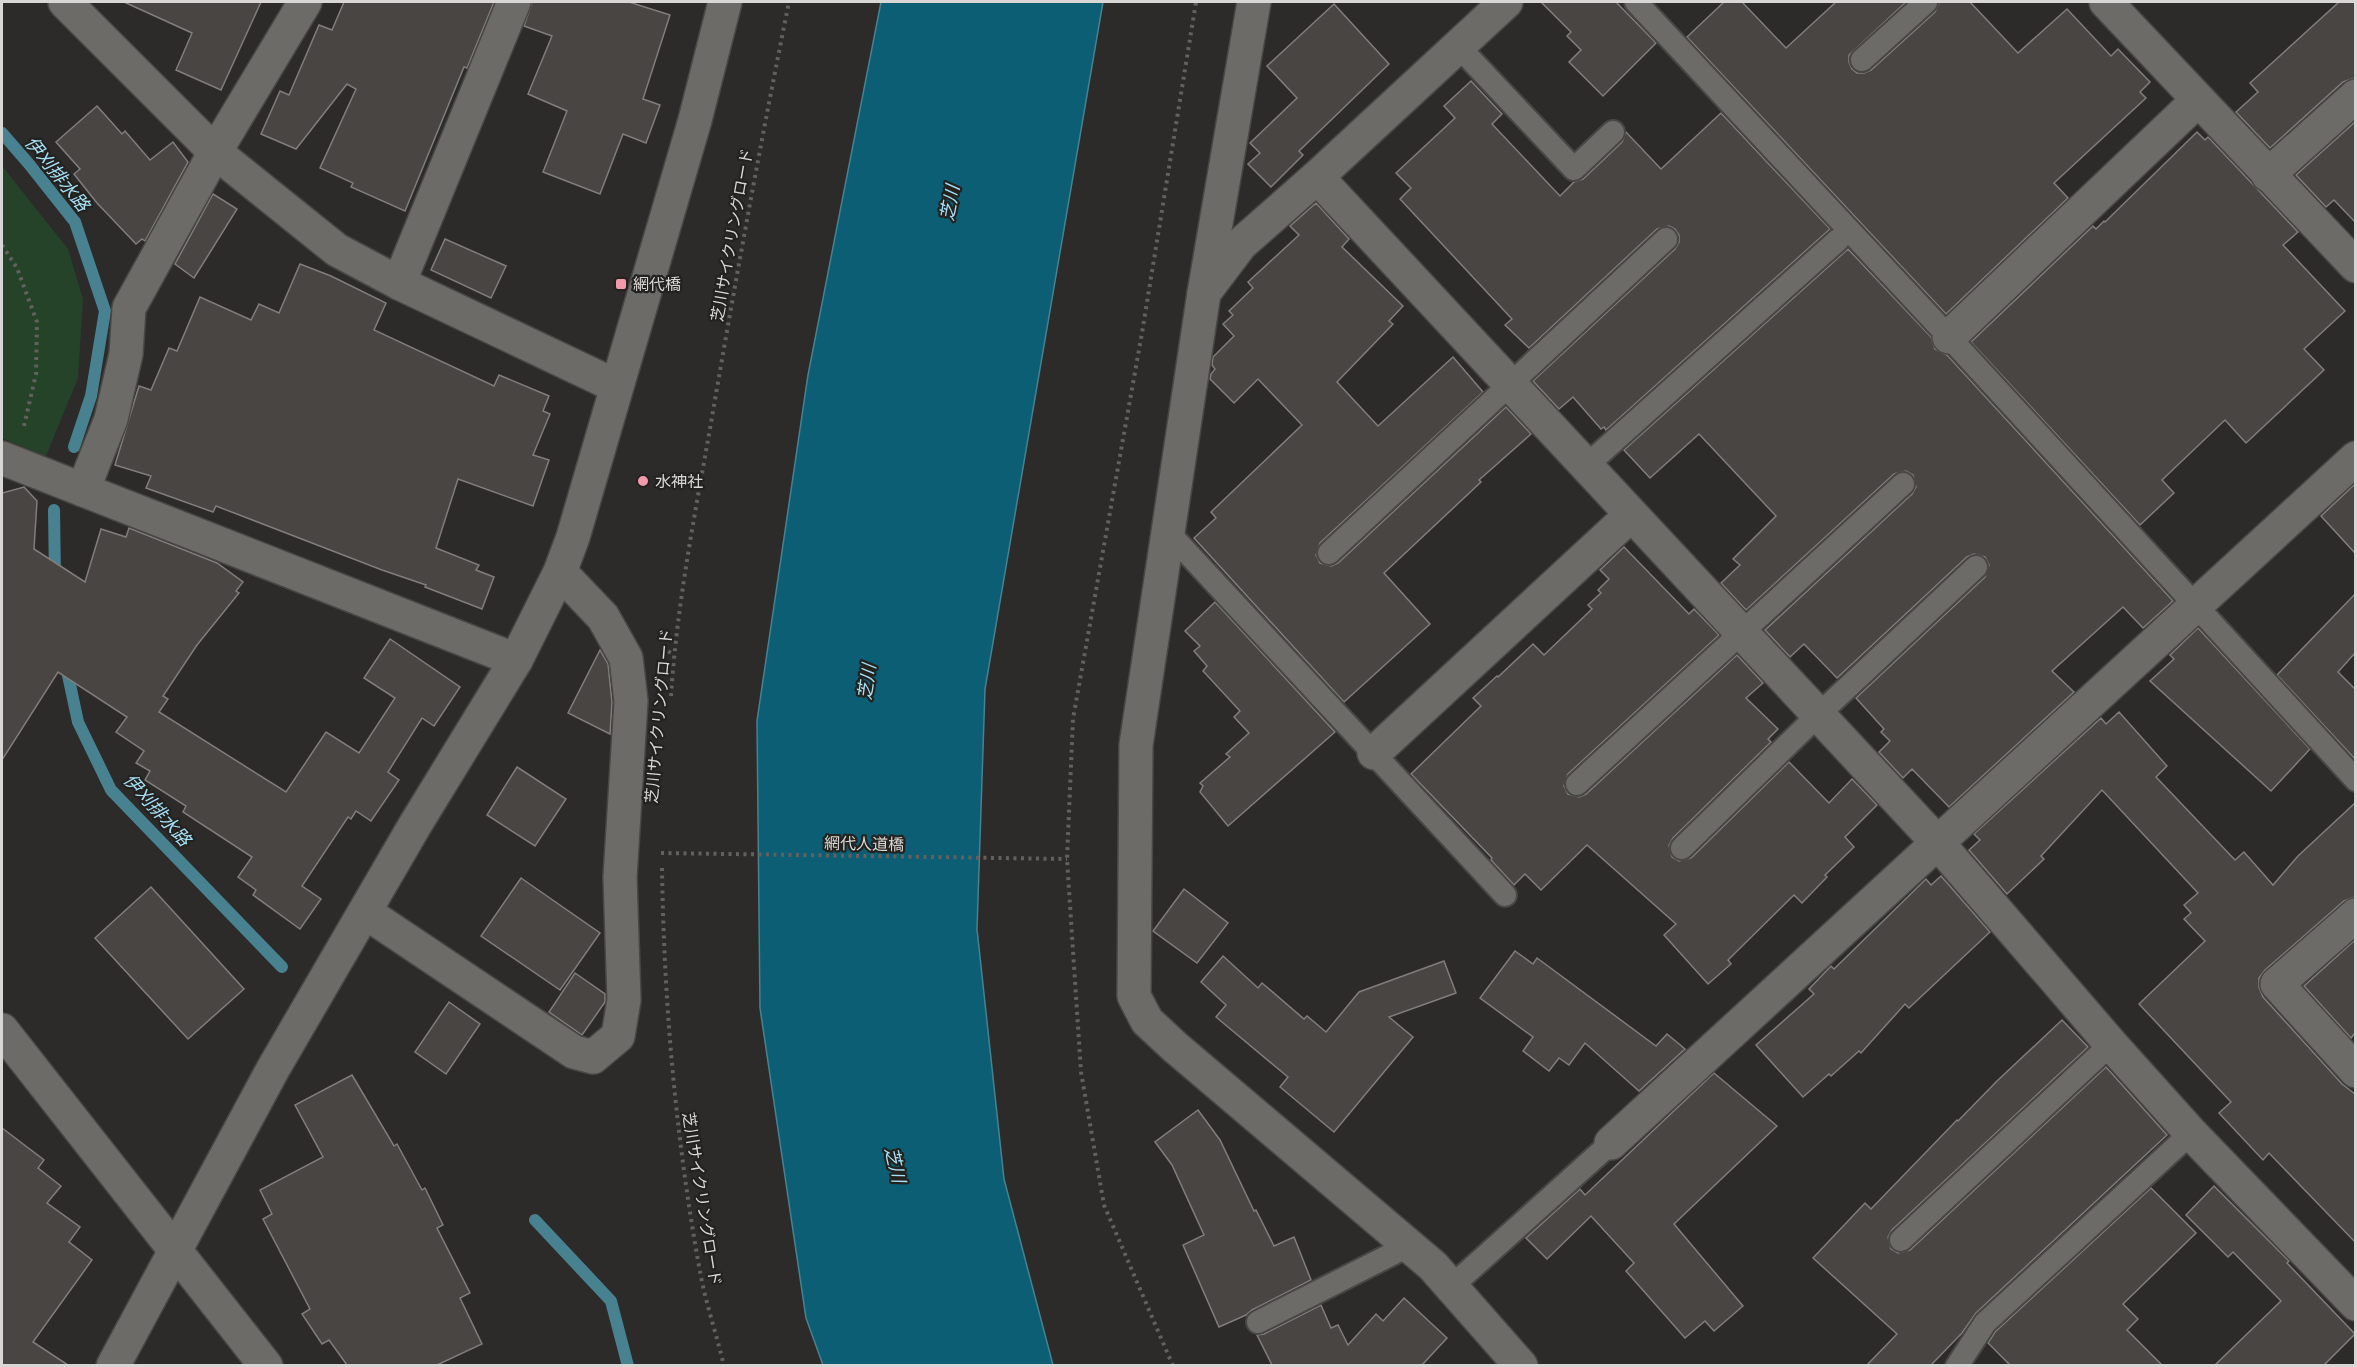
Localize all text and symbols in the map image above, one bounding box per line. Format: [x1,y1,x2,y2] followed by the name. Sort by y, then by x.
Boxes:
[21,133,94,217] water label: 伊刈排水路
[708,147,756,323] street label: 芝川サイクリングロード
[937,182,963,222] water label: 芝川
[633,276,681,293] place label: 網代橋
[614,277,628,291] marker: 網代橋
[655,473,703,490] place label: 水神社
[636,474,650,488] marker: 水神社
[643,628,675,804] street label: 芝川サイクリングロード
[855,661,880,701] water label: 芝川
[119,770,196,852] water label: 伊刈排水路
[824,835,904,853] street label: 網代人道橋
[680,1111,724,1287] street label: 芝川サイクリングロード
[881,1145,909,1187] water label: 芝川

